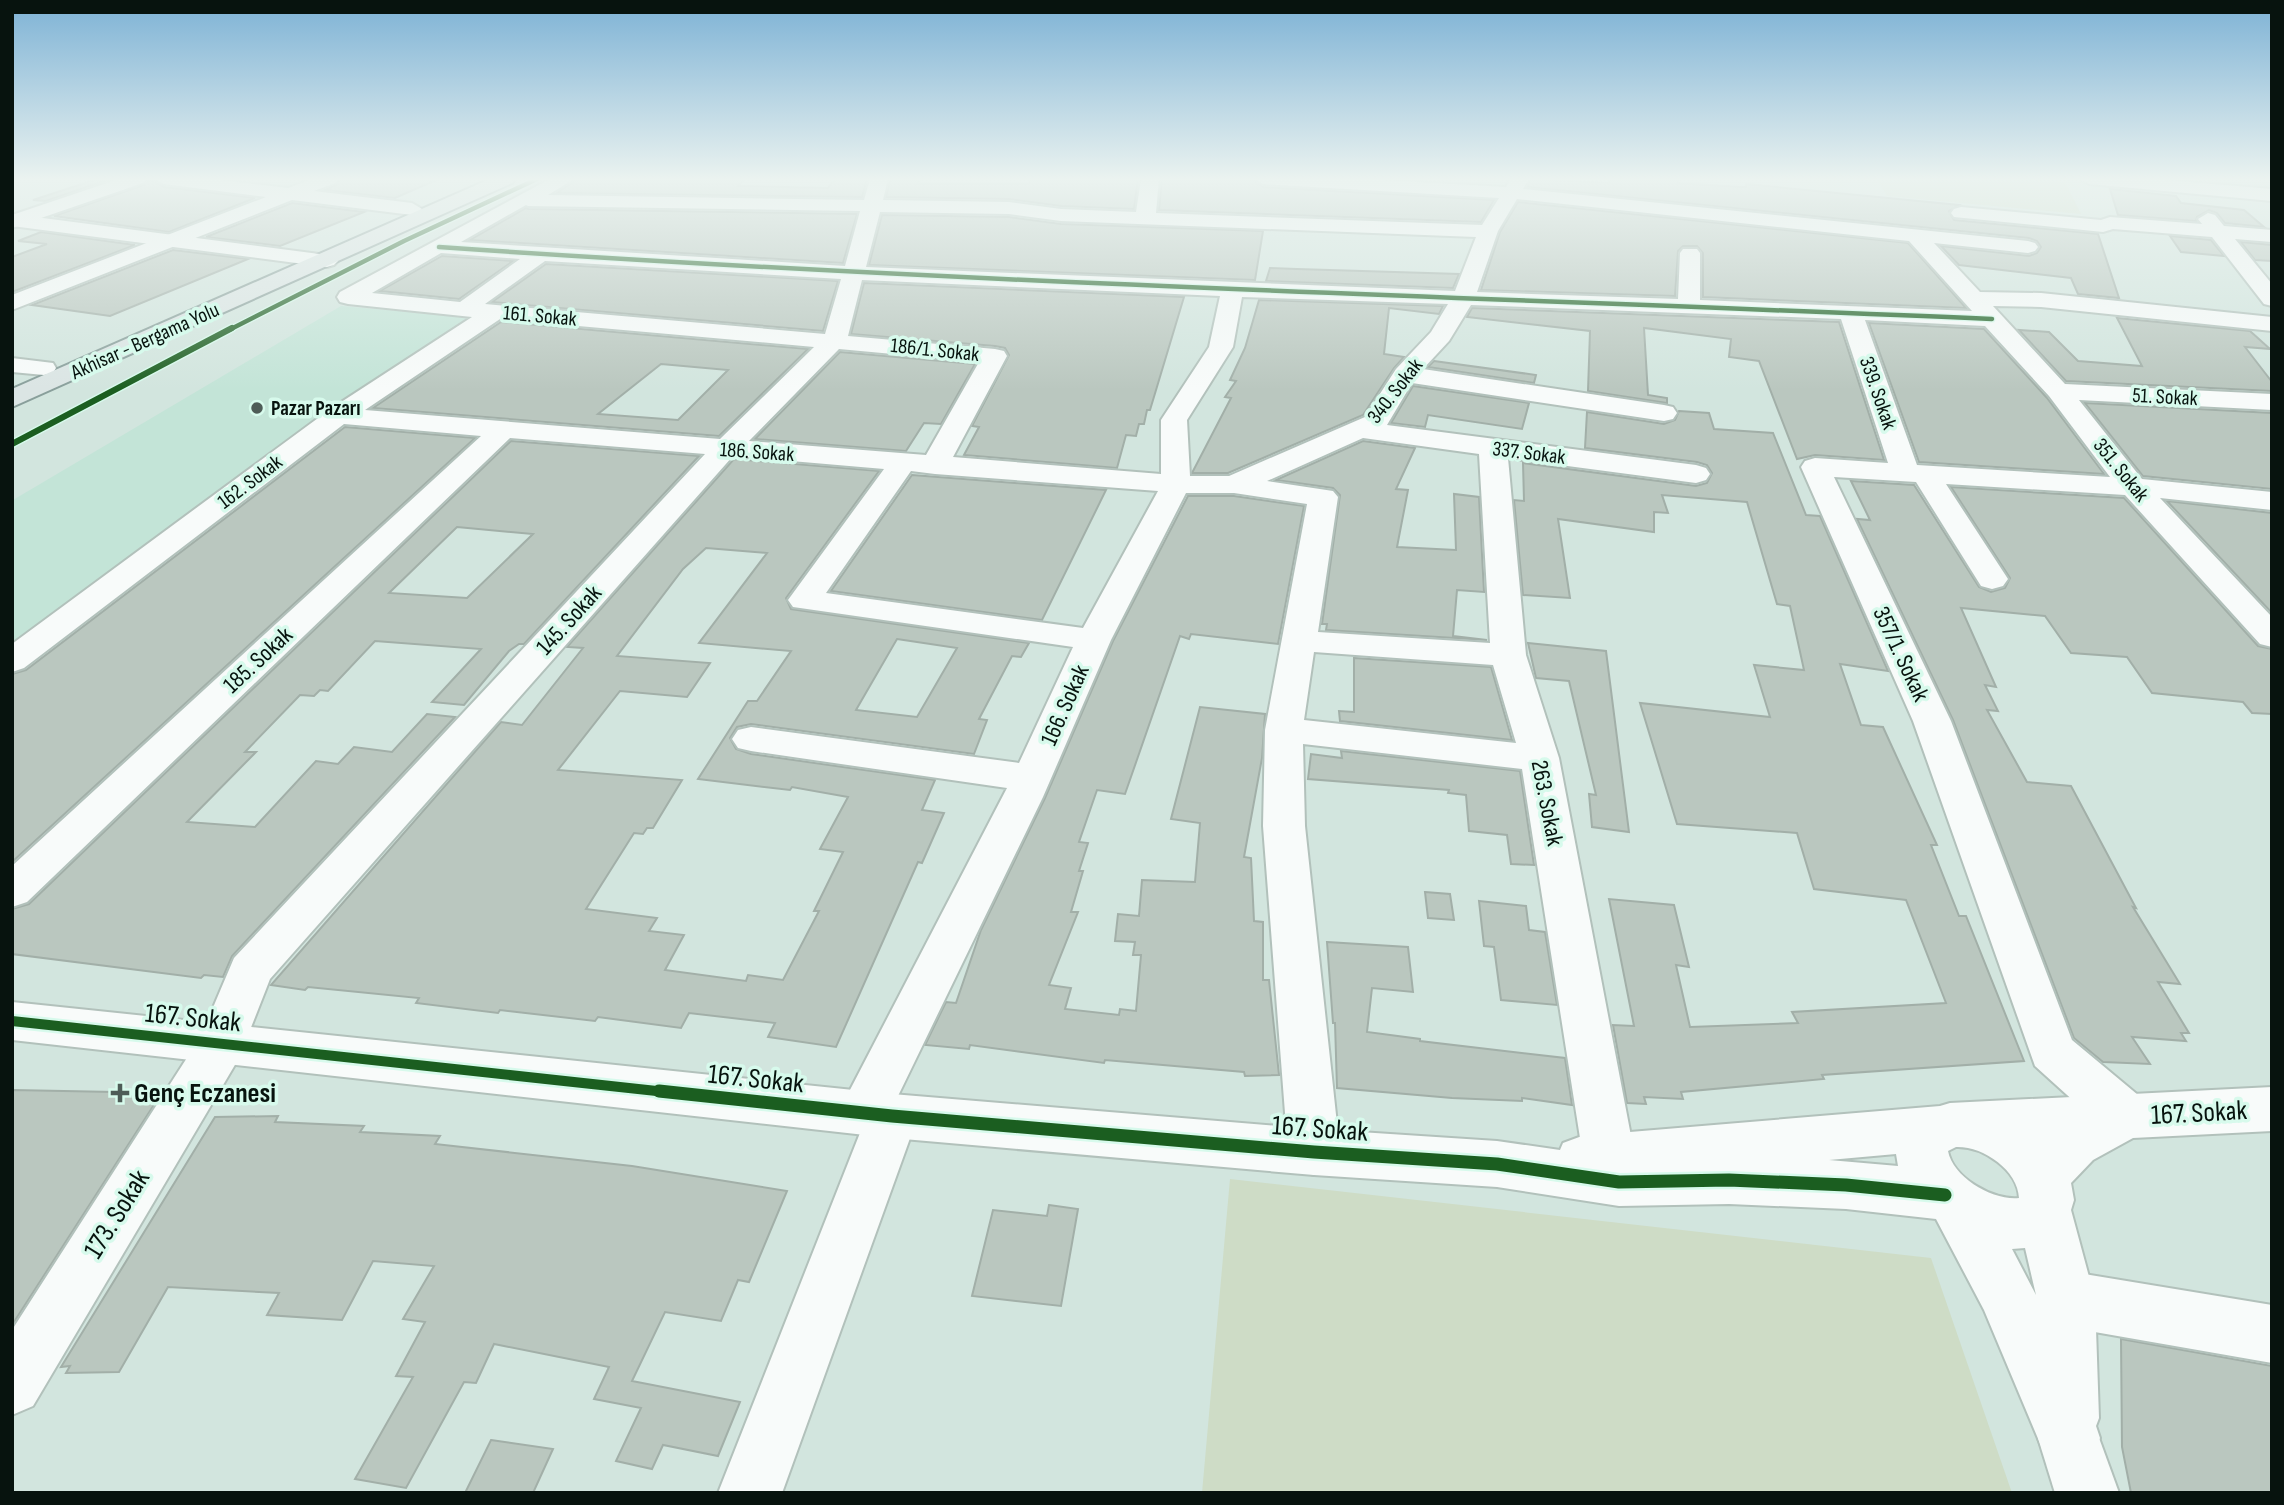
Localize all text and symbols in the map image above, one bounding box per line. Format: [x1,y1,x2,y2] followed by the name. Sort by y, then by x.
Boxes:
[66,297,223,385] street label: Akhisar - Bergama Yolu
[502,300,578,332] street label: 161. Sokak
[889,333,981,367] street label: 186/1. Sokak
[1854,353,1902,433] street label: 339. Sokak
[1362,354,1428,428] street label: 340. Sokak
[2132,383,2198,411] street label: 51. Sokak
[271,396,361,421] place label: Pazar Pazarı
[249,400,265,416] marker: Pazar Pazarı
[2088,433,2154,507] street label: 351. Sokak
[1491,436,1567,470] street label: 337. Sokak
[719,437,795,467] street label: 186. Sokak
[213,450,287,514] street label: 162. Sokak
[530,579,608,661] street label: 145. Sokak
[1866,602,1936,706] street label: 357/1. Sokak
[217,621,299,699] street label: 185. Sokak
[1034,660,1096,750] street label: 166. Sokak
[1525,758,1569,848] street label: 263. Sokak
[143,997,243,1039] street label: 167. Sokak
[706,1058,806,1100] street label: 167. Sokak
[134,1077,276,1110] place label: Genç Eczanesi
[112,1085,128,1101] marker: Genç Eczanesi
[2150,1094,2248,1132] street label: 167. Sokak
[1271,1109,1369,1149] street label: 167. Sokak
[77,1163,157,1264] street label: 173. Sokak

